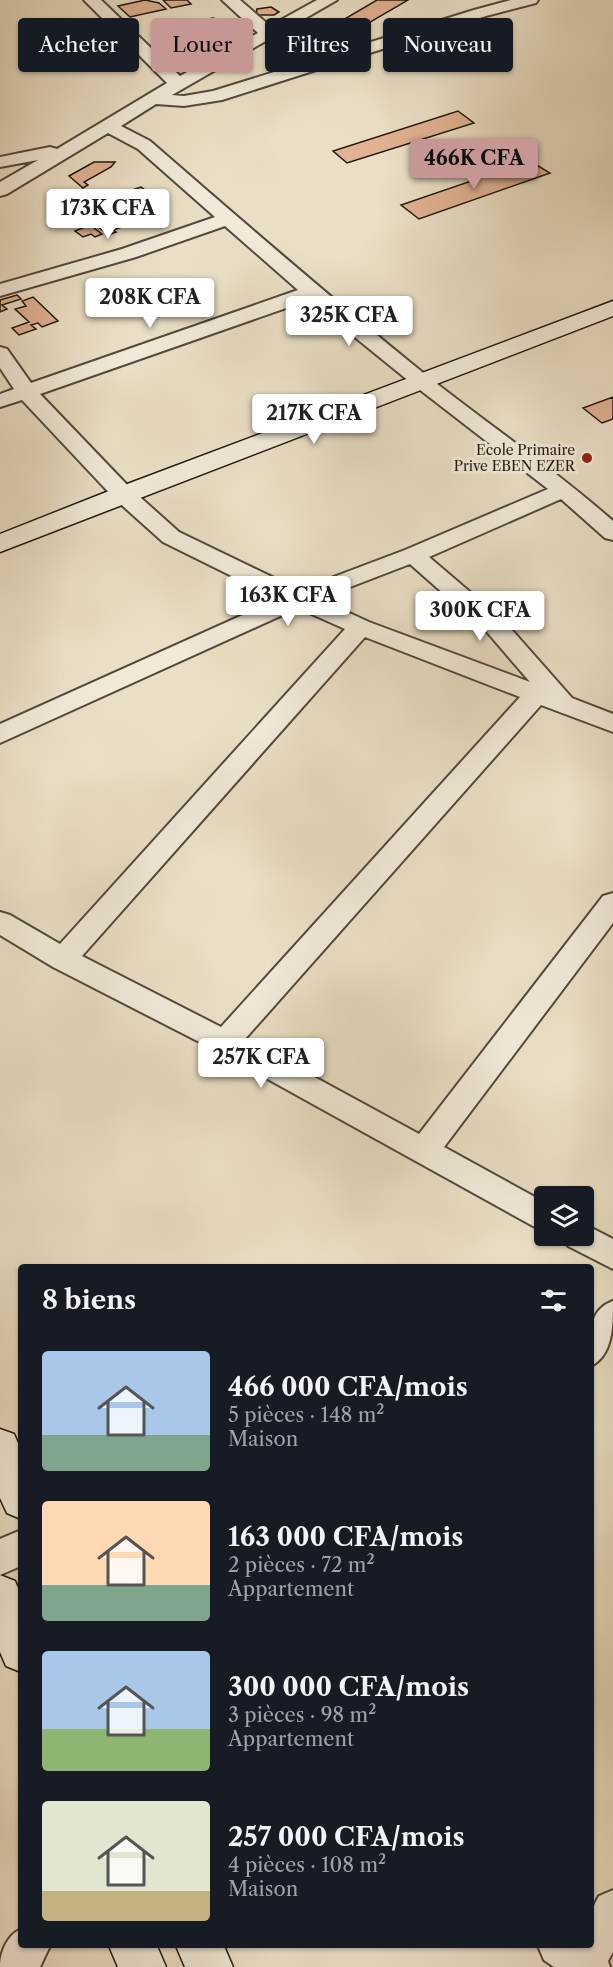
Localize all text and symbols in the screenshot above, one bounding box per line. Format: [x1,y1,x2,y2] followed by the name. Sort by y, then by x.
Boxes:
[18,18,139,72] chip: Acheter
[151,18,253,72] chip: Louer
[265,18,371,72] chip: Filtres
[383,18,513,72] chip: Nouveau
[412,139,536,190] pin: 466K CFA
[424,146,524,170] text: 466K CFA
[46,189,170,240] pin: 173K CFA
[60,196,156,220] text: 173K CFA
[88,278,212,329] pin: 208K CFA
[99,285,201,309] text: 208K CFA
[287,296,411,347] pin: 325K CFA
[300,303,398,327] text: 325K CFA
[252,394,376,445] pin: 217K CFA
[266,401,362,425] text: 217K CFA
[454,441,576,475] place label: Ecole Primaire Prive EBEN EZER
[580,451,594,465] marker: Ecole Primaire Prive EBEN EZER
[226,576,350,627] pin: 163K CFA
[240,583,336,607] text: 163K CFA
[418,591,542,642] pin: 300K CFA
[429,598,531,622] text: 300K CFA
[199,1038,323,1089] pin: 257K CFA
[212,1045,310,1069] text: 257K CFA
[534,1186,594,1246] map controls
[534,1186,594,1246] button: layers
[42,1284,136,1316] text: 8 biens
[537,1284,570,1317] icon: filters
[228,1371,468,1403] text: 466 000 CFA/mois
[90,1375,162,1447] icon: home
[228,1403,384,1427] text: 5 pièces · 148 m²
[228,1427,298,1451] text: Maison
[228,1521,463,1553] text: 163 000 CFA/mois
[90,1525,162,1597] icon: home
[228,1553,375,1577] text: 2 pièces · 72 m²
[228,1577,354,1601] text: Appartement
[228,1671,469,1703] text: 300 000 CFA/mois
[90,1675,162,1747] icon: home
[228,1703,376,1727] text: 3 pièces · 98 m²
[228,1727,354,1751] text: Appartement
[228,1821,465,1853] text: 257 000 CFA/mois
[90,1825,162,1897] icon: home
[228,1853,386,1877] text: 4 pièces · 108 m²
[228,1877,298,1901] text: Maison

